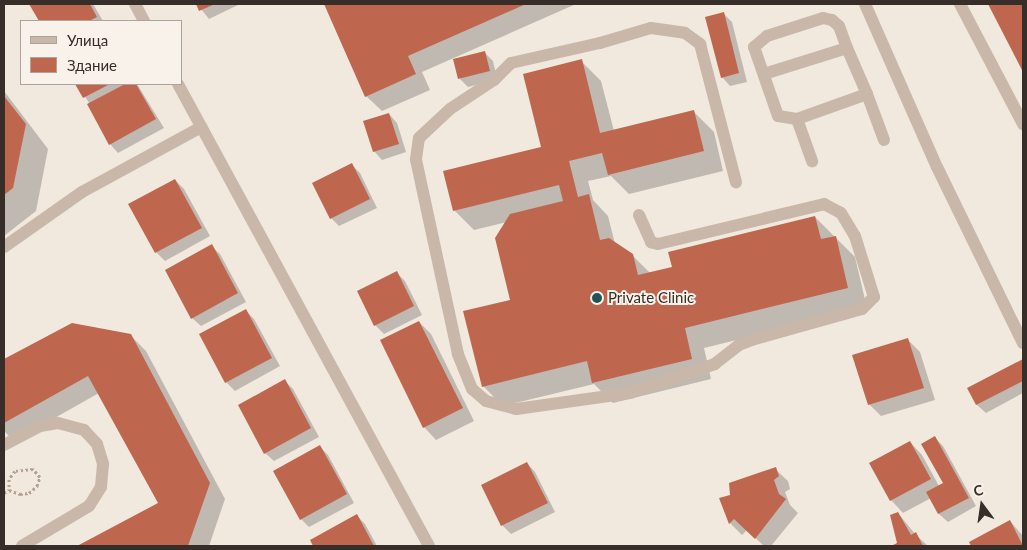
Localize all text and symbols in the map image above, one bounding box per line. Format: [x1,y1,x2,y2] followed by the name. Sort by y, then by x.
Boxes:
[20,20,182,85] legend
[67,31,108,49] text: Улица
[67,56,117,74] text: Здание
[608,289,694,307] place label: Private Clinic
[590,291,604,305] marker: Private Clinic
[957,480,1007,530] north arrow
[972,481,985,499] text: С

